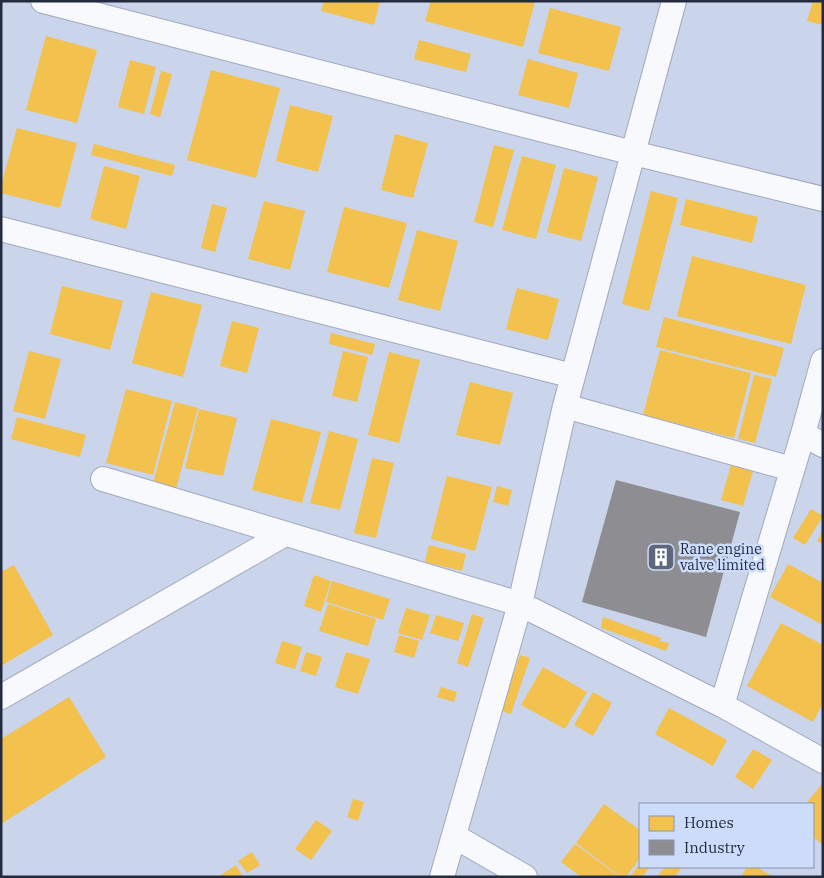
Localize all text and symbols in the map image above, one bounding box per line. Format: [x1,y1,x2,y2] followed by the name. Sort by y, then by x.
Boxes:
[680,540,765,574] place label: Rane engine valve limited
[646,542,676,572] building icon: Rane engine valve limited
[639,803,814,868] legend
[684,813,734,832] text: Homes
[684,838,745,857] text: Industry

